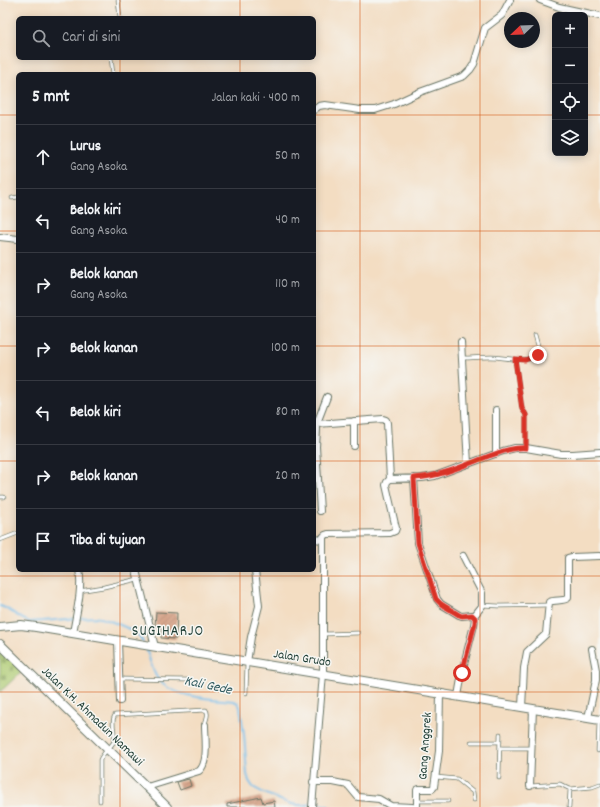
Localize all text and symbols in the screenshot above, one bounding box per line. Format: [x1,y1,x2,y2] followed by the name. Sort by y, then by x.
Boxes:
[504,12,540,48] north arrow
[552,12,588,156] map controls
[552,12,588,48] button: +
[16,16,316,60] search box
[30,27,52,49] icon: search
[62,27,120,49] text: Cari di sini
[552,48,588,84] button: −
[552,84,588,120] button: locate
[32,86,70,110] text: 5 mnt
[211,89,300,108] text: Jalan kaki · 400 m
[552,120,588,156] button: layers
[70,136,101,158] text: Lurus
[32,146,54,168] icon: ahead
[275,147,300,166] text: 50 m
[70,158,127,177] text: Gang Asoka
[70,200,121,222] text: Belok kiri
[32,210,54,232] icon: left
[276,211,300,230] text: 40 m
[70,222,127,241] text: Gang Asoka
[70,264,138,286] text: Belok kanan
[32,274,54,296] icon: right
[275,275,300,294] text: 110 m
[70,286,127,305] text: Gang Asoka
[32,338,54,360] icon: right
[70,338,138,360] text: Belok kanan
[271,339,300,358] text: 100 m
[529,346,547,364] route end
[32,402,54,424] icon: left
[70,402,121,424] text: Belok kiri
[276,403,300,422] text: 80 m
[32,466,54,488] icon: right
[70,466,138,488] text: Belok kanan
[275,467,300,486] text: 20 m
[32,530,54,552] icon: arrive
[70,530,145,552] text: Tiba di tujuan
[132,621,204,643] district label: SUGIHARJO
[272,645,332,673] street label: Jalan Grudo
[36,663,148,772] street label: Jalan K.H. Ahmadun Namawi
[453,664,471,682] route start
[182,671,234,701] water label: Kali Gede
[414,712,438,780] street label: Gang Anggrek

